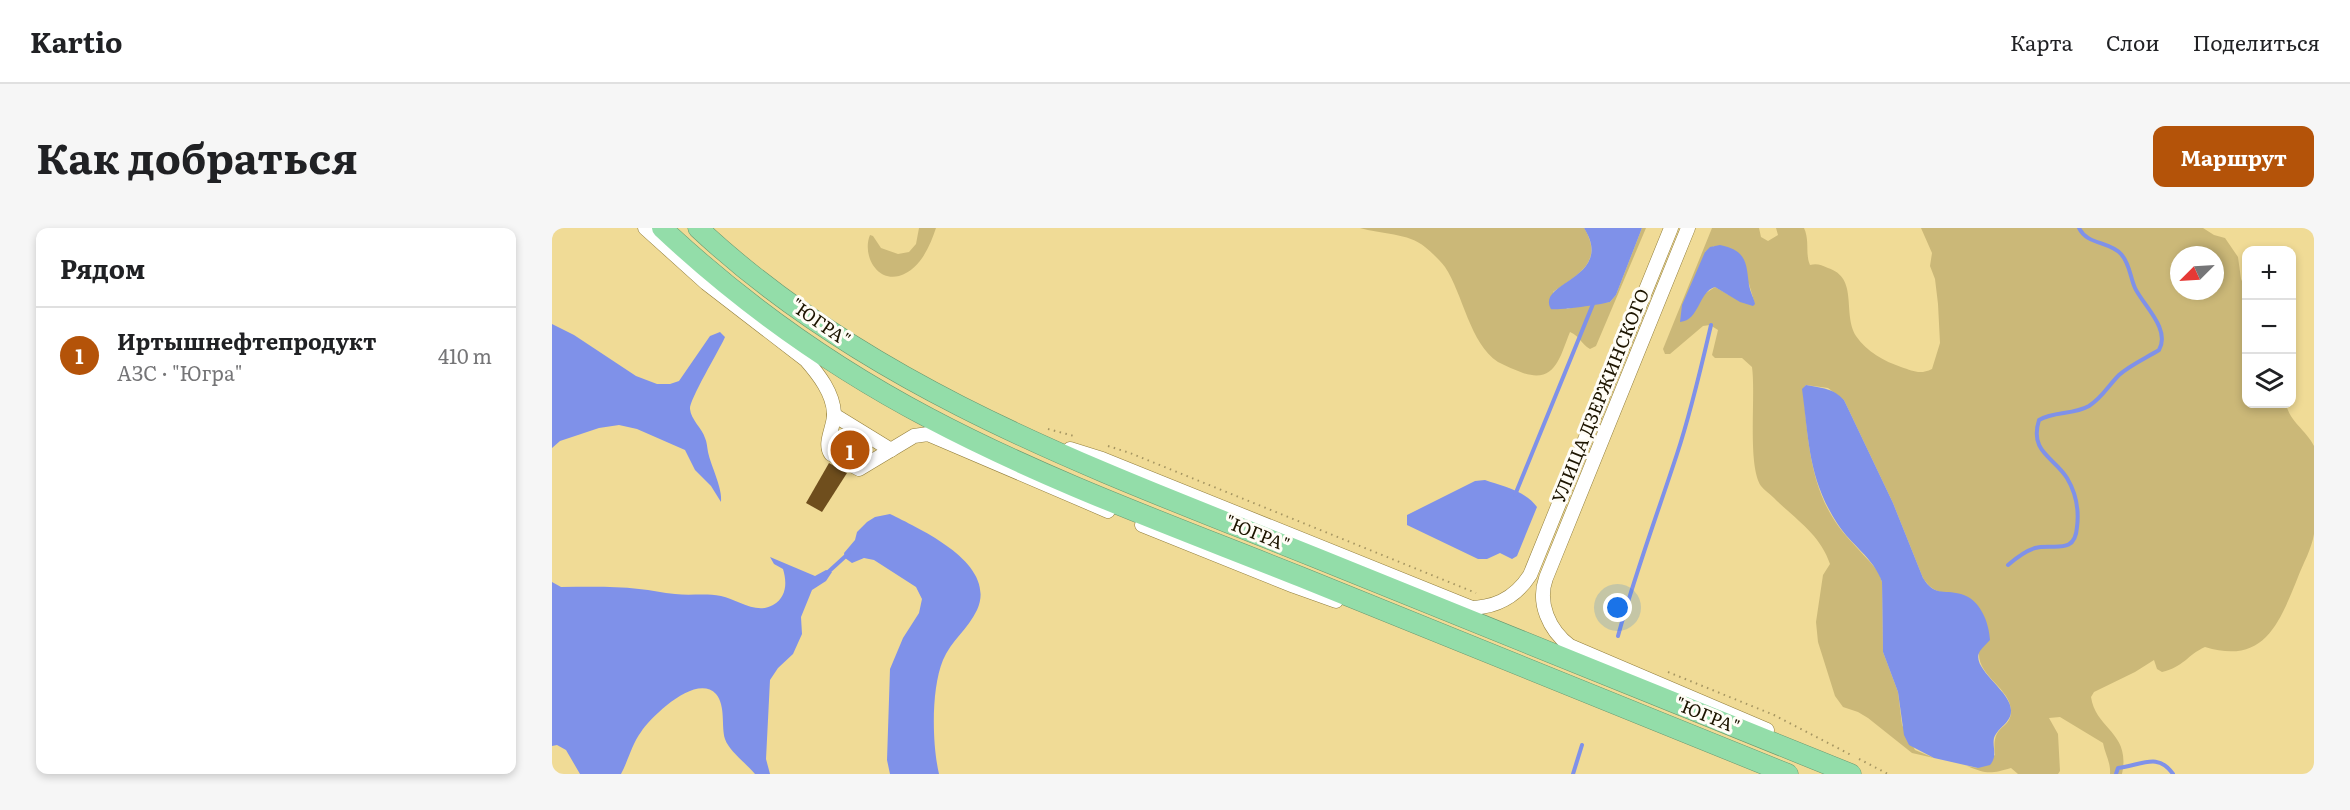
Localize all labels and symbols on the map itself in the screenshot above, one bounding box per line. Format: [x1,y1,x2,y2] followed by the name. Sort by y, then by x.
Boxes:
[2170,246,2224,300] north arrow
[1544,284,1655,507] street label: УЛИЦА ДЗЕРЖИНСКОГО
[785,291,856,352] street label: "ЮГРА"
[830,428,870,472] pin: 1
[1221,507,1294,558] street label: "ЮГРА"
[1603,593,1632,622] your location
[1671,689,1744,740] street label: "ЮГРА"

